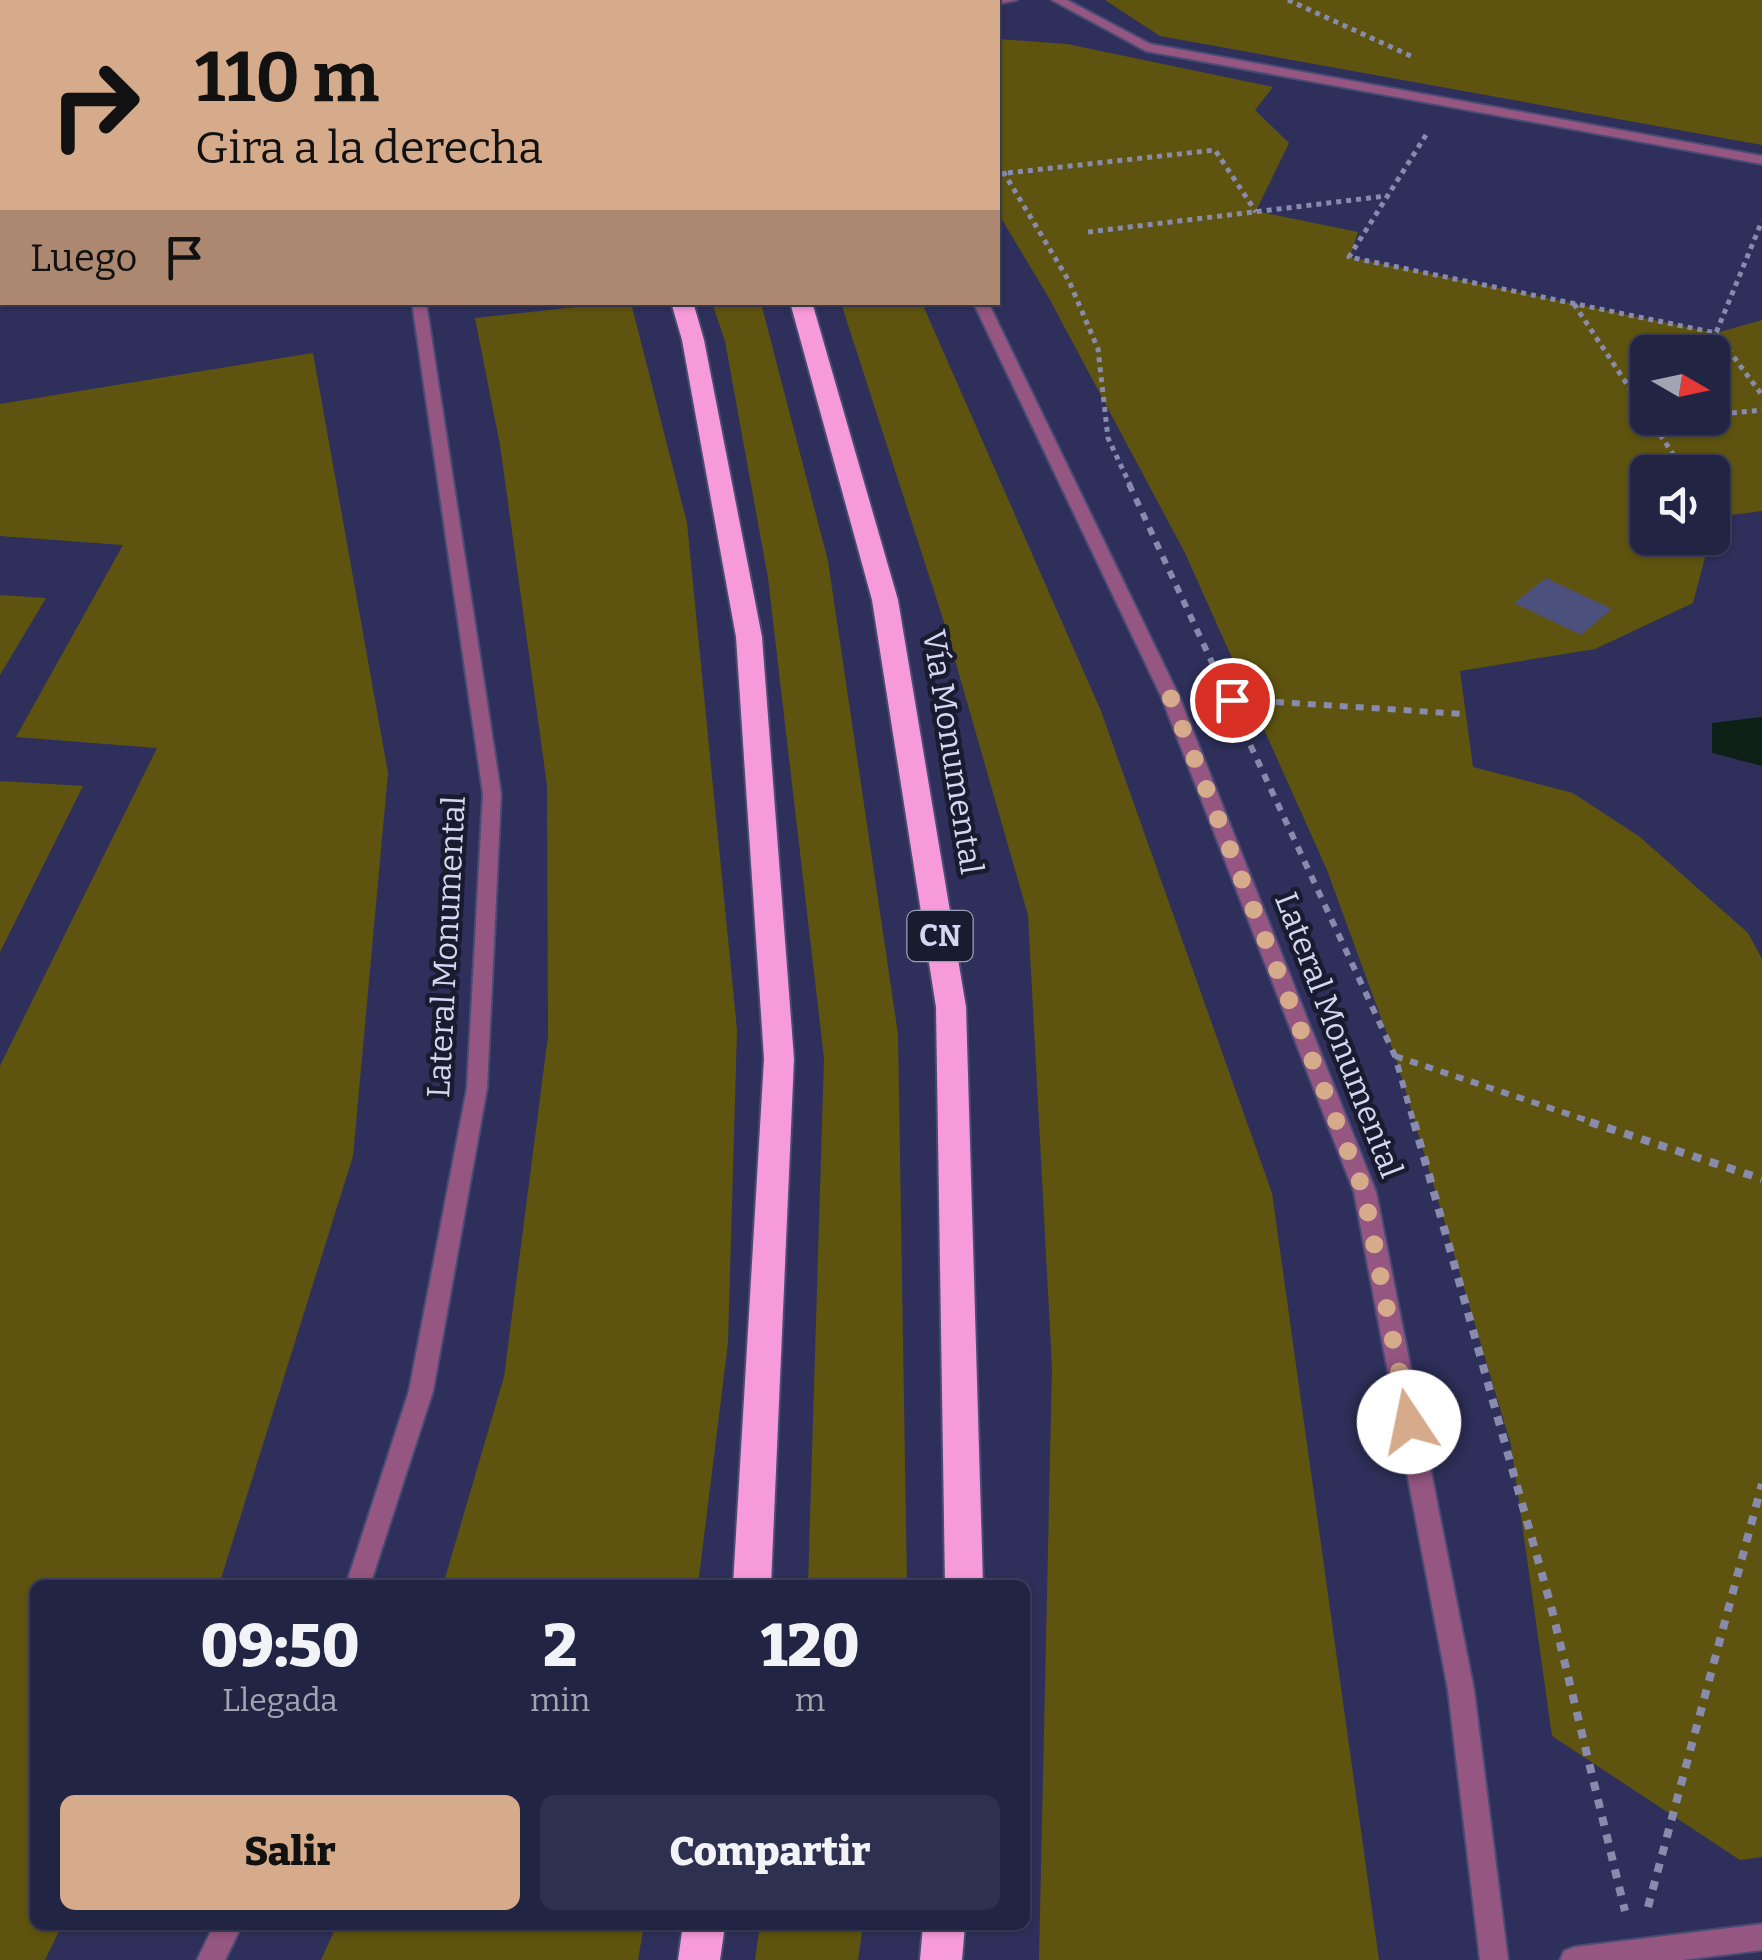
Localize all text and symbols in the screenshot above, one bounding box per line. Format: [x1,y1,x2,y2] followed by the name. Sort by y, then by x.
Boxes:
[195,36,379,120] text: 110 m
[30,40,160,170] icon: right
[195,121,543,175] text: Gira a la derecha
[157,230,212,285] icon: arrive
[30,235,137,281] text: Luego
[1630,335,1730,435] north arrow
[1630,335,1730,555] map controls
[1630,455,1730,555] button: sound
[915,627,991,877] street label: Vía Monumental
[1190,658,1275,743] pin
[1205,673,1260,728] icon: arrive
[419,795,473,1099] street label: Lateral Monumental
[1267,887,1411,1183] street label: Lateral Monumental
[908,911,972,961] road number: CN
[1357,1370,1461,1474] position arrow
[200,1610,360,1682] text: 09:50
[543,1610,577,1682] text: 2
[761,1610,860,1682] text: 120
[222,1681,338,1719] text: Llegada
[530,1681,590,1719] text: min
[795,1681,825,1719] text: m
[60,1795,520,1910] button: Salir
[540,1795,1000,1910] button: Compartir

